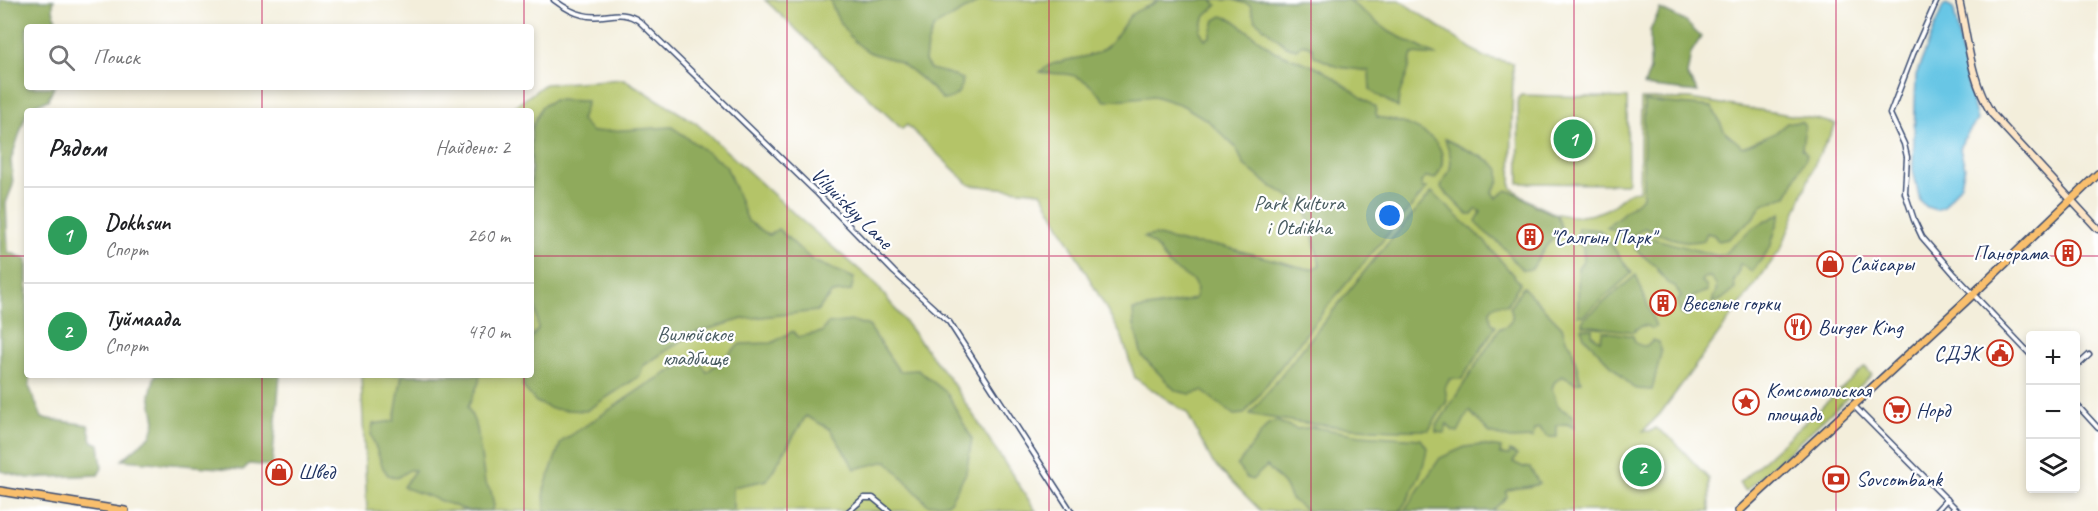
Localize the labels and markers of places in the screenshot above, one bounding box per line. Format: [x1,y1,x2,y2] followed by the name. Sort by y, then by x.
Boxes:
[1554,116,1592,162] pin: 1
[1515,222,1545,252] building icon: "Салгын Парк"
[1550,224,1660,250] place label: "Салгын Парк"
[2053,238,2083,268] building icon: Панорама
[1973,240,2050,266] place label: Панорама
[1815,249,1845,279] shop icon: Сайсары
[1850,251,1916,277] place label: Сайсары
[1648,288,1678,318] building icon: Веселые горки
[1682,290,1782,316] place label: Веселые горки
[1783,312,1813,342] restaurant icon: Burger King
[1818,314,1904,340] place label: Burger King
[1985,338,2015,368] public building icon: СДЭК
[1934,340,1985,366] place label: СДЭК
[1766,377,1872,427] place label: Комсомольская площадь
[1731,387,1761,417] place icon: Комсомольская площадь
[1882,395,1912,425] supermarket icon: Норд
[1916,397,1952,423] place label: Норд
[1622,444,1662,490] pin: 2
[264,457,294,487] shop icon: Швед
[298,459,337,485] place label: Швед
[1821,464,1851,494] bank icon: Sovcombank
[1856,466,1943,492] place label: Sovcombank

